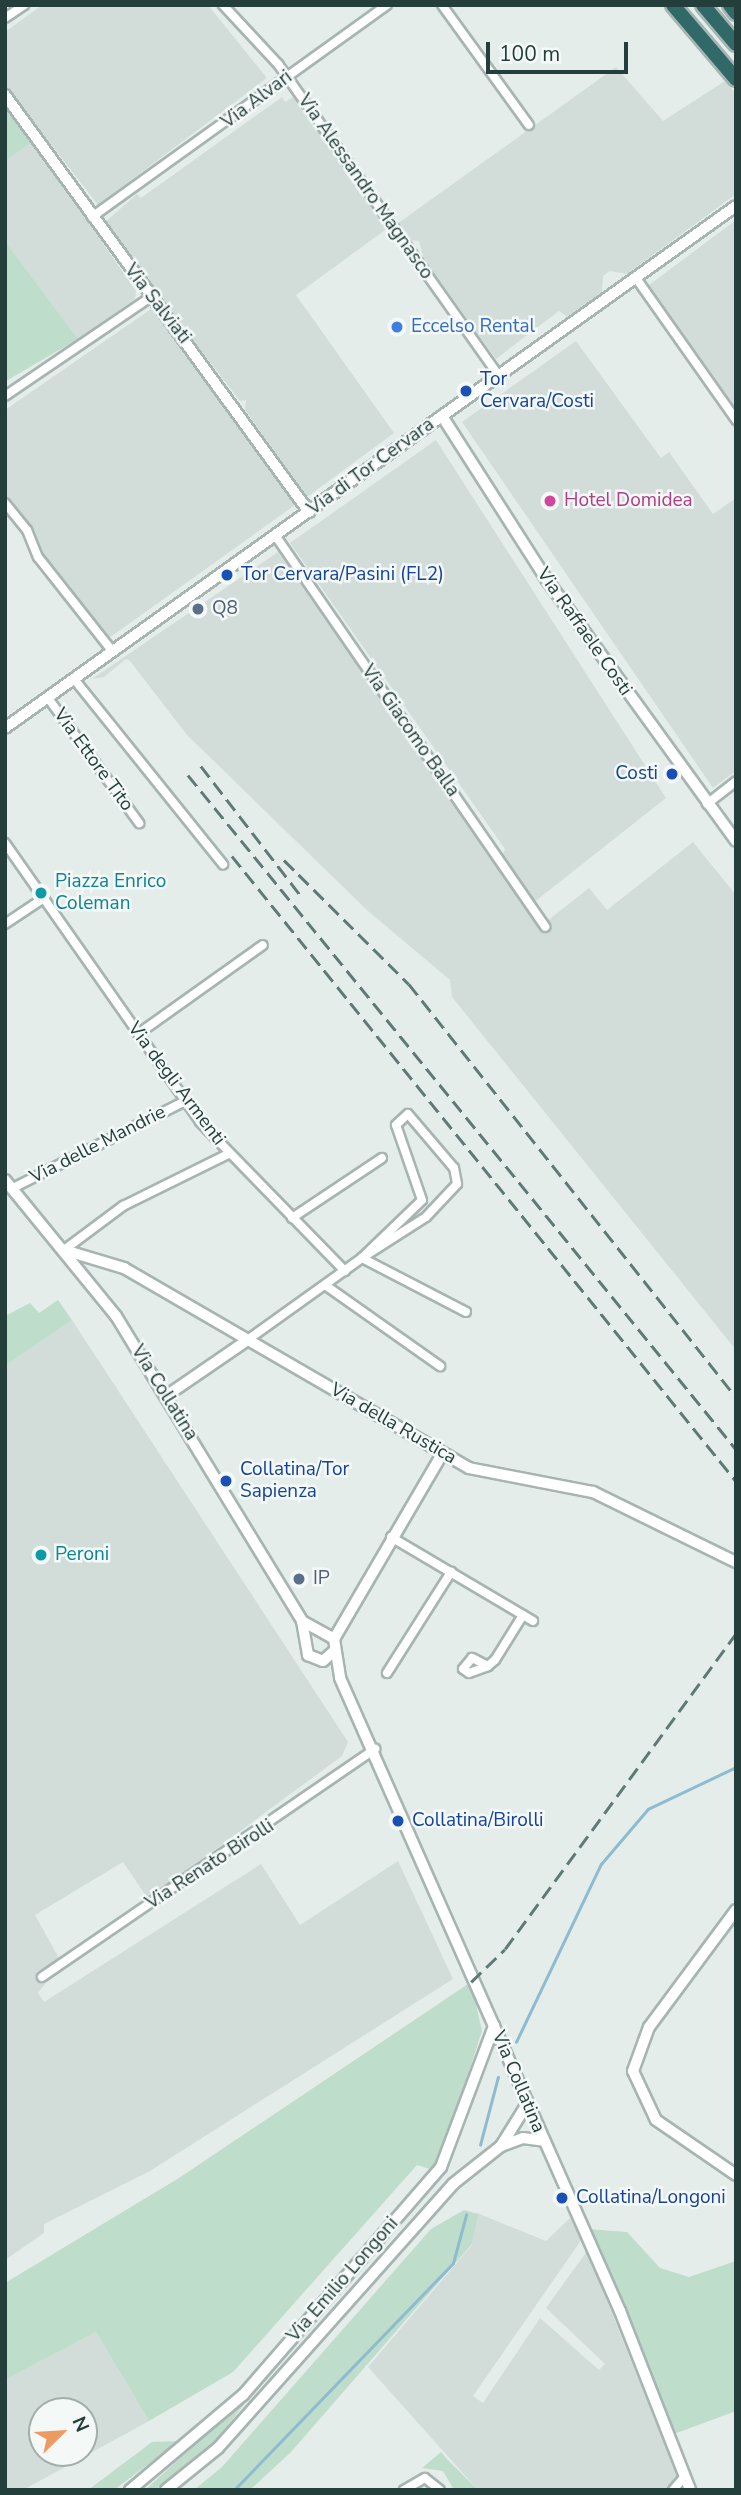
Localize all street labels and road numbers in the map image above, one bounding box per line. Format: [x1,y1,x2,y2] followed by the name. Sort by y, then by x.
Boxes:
[217,66,297,134] street label: Via Alvari
[292,90,438,284] street label: Via Alessandro Magnasco
[119,260,195,348] street label: Via Salviati
[303,413,439,521] street label: Via di Tor Cervara
[531,564,637,700] street label: Via Raffaele Costi
[356,661,464,801] street label: Via Giacomo Balla
[48,704,138,816] street label: Via Ettore Tito
[122,1018,230,1150] street label: Via degli Armenti
[26,1101,170,1189] street label: Via delle Mandrie
[126,1341,202,1445] street label: Via Collatina
[326,1379,460,1469] street label: Via della Rustica
[142,1815,278,1915] street label: Via Renato Birolli
[486,2028,550,2136] street label: Via Collatina
[283,2213,403,2347] street label: Via Emilio Longoni

